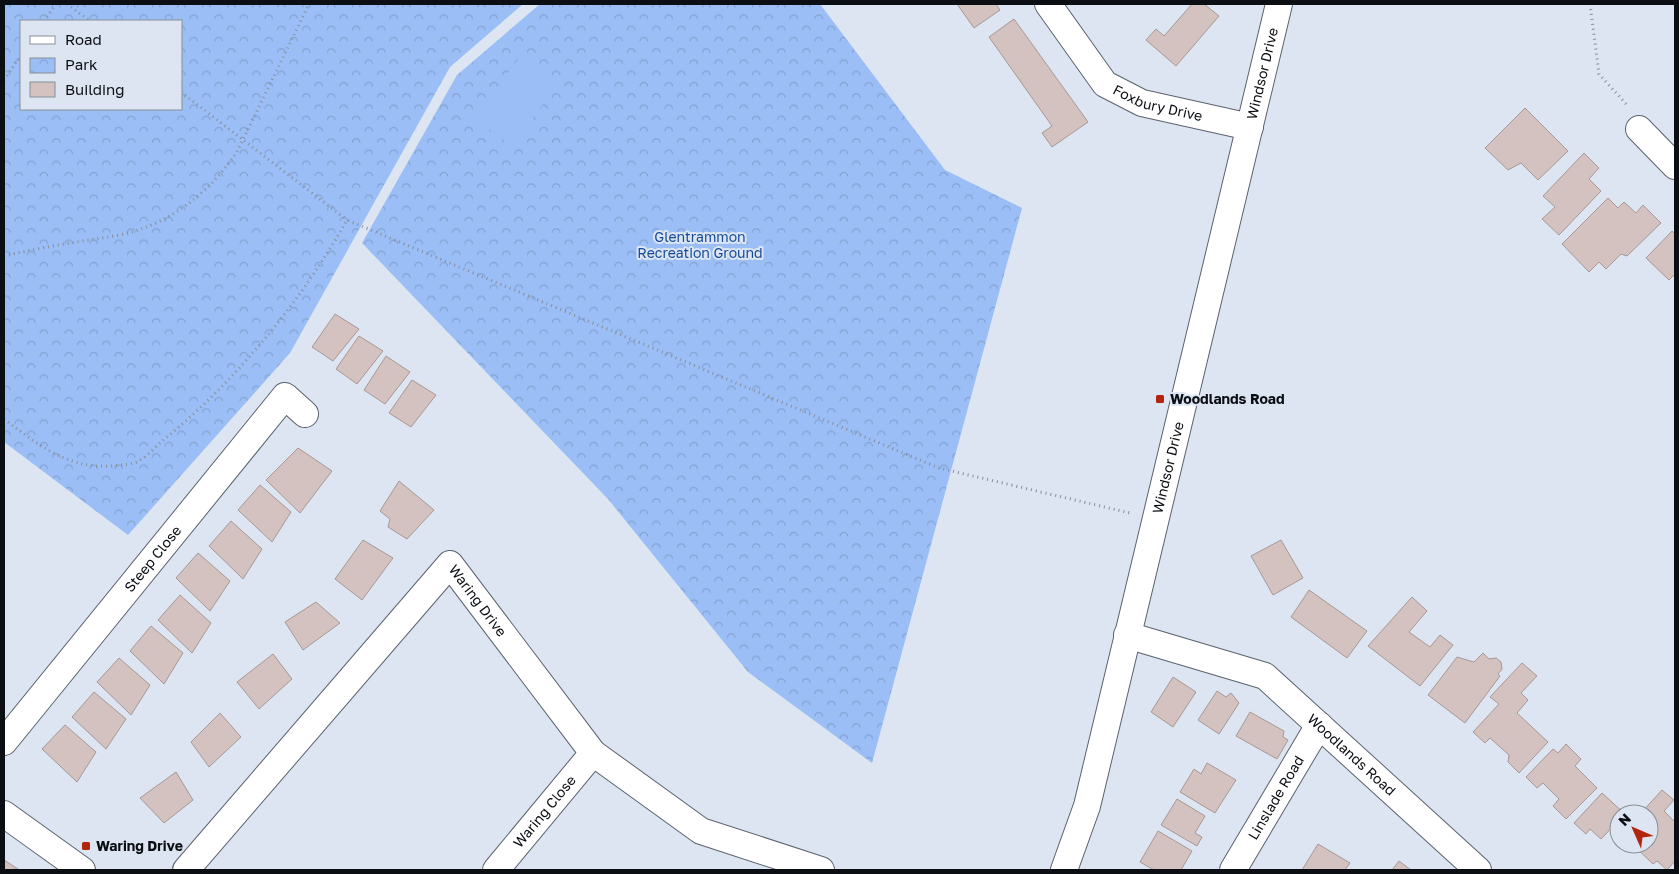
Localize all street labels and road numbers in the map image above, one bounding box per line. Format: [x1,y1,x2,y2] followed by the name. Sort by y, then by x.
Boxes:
[1243,26,1281,121] street label: Windsor Drive
[1110,81,1204,124] street label: Foxbury Drive
[1148,420,1187,515] street label: Windsor Drive
[120,522,184,595] street label: Steep Close
[445,561,511,639] street label: Waring Drive
[1304,710,1399,799] street label: Woodlands Road
[1244,752,1307,843] street label: Linslade Road
[509,772,579,851] street label: Waring Close

